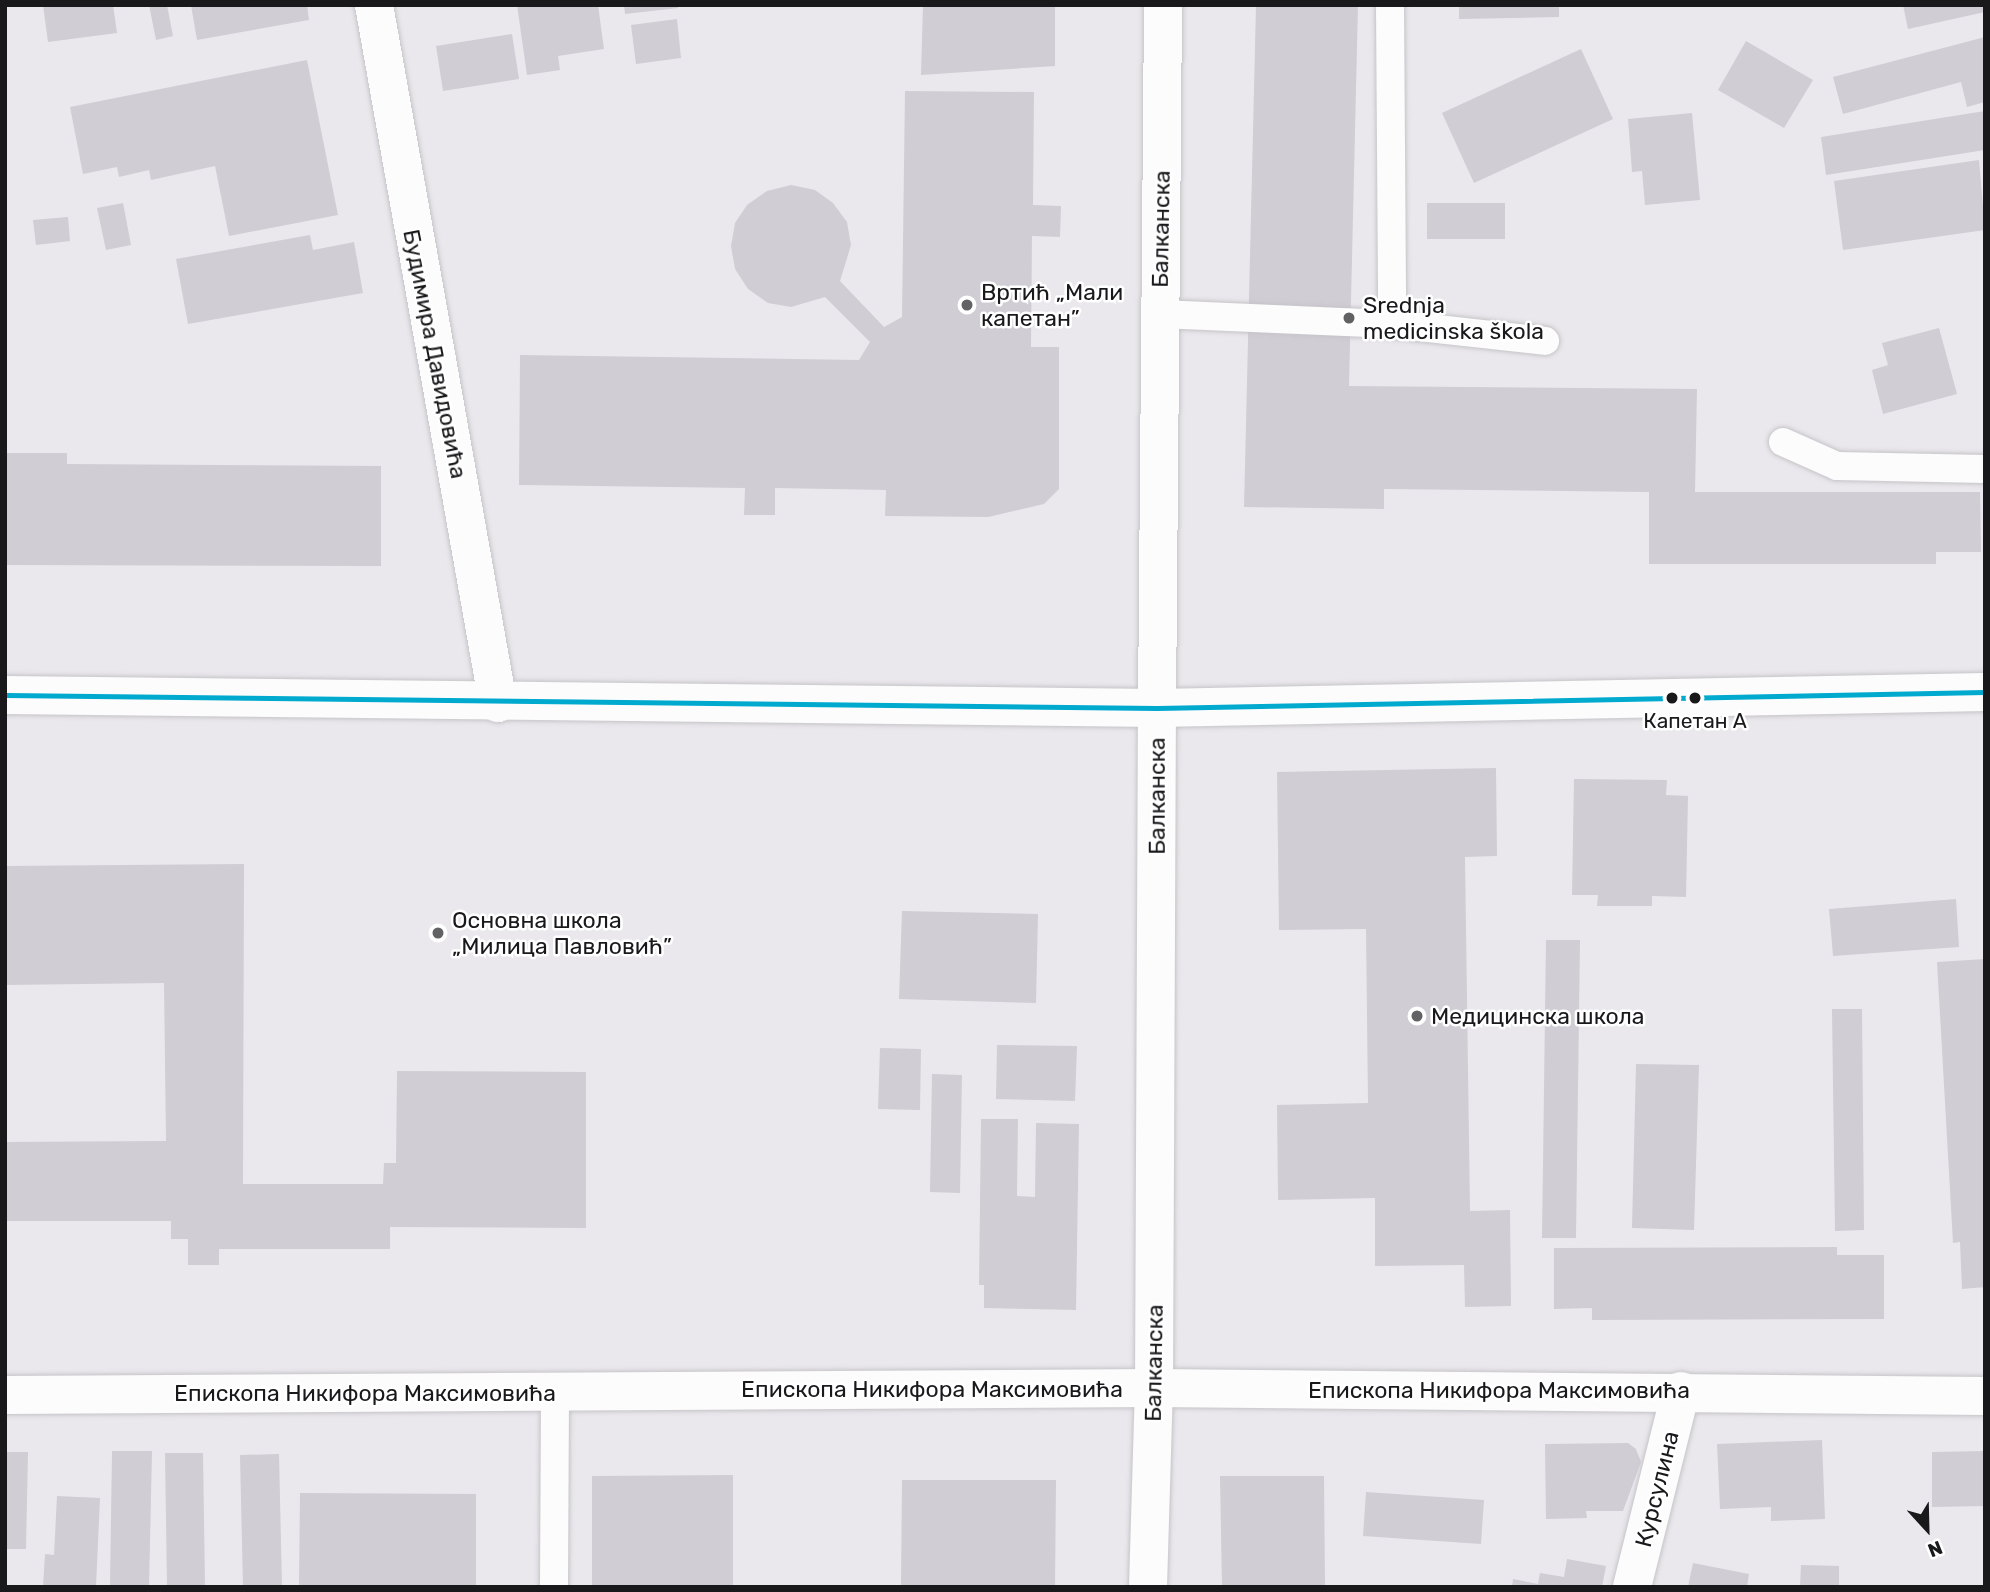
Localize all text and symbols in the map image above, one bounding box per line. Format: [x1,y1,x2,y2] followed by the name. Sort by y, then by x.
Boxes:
[1146,170,1176,288] street label: Балканска
[397,227,473,481] street label: Будимира Давидовића
[981,278,1123,332] place label: Вртић „Мали капетан”
[1363,291,1544,345] place label: Srednja medicinska škola
[959,297,975,313] marker: Вртић „Мали капетан”
[1341,310,1357,326] marker: Srednja medicinska škola
[1665,691,1679,705] unlabelled marker
[1688,691,1702,705] marker: Капетан А
[1643,708,1747,734] place label: Капетан А
[1143,737,1171,855] street label: Балканска
[452,906,672,960] place label: Основна школа „Милица Павловић”
[430,925,446,941] marker: Основна школа „Милица Павловић”
[1431,1002,1644,1030] place label: Медицинска школа
[1409,1008,1425,1024] marker: Медицинска школа
[1139,1304,1169,1422] street label: Балканска
[741,1375,1123,1403] street label: Епископа Никифора Максимовића
[1308,1376,1690,1404] street label: Епископа Никифора Максимовића
[174,1379,556,1407] street label: Епископа Никифора Максимовића
[1629,1428,1685,1550] street label: Курсулина
[1892,1494,1962,1564] north arrow
[1924,1536,1946,1562] text: N

